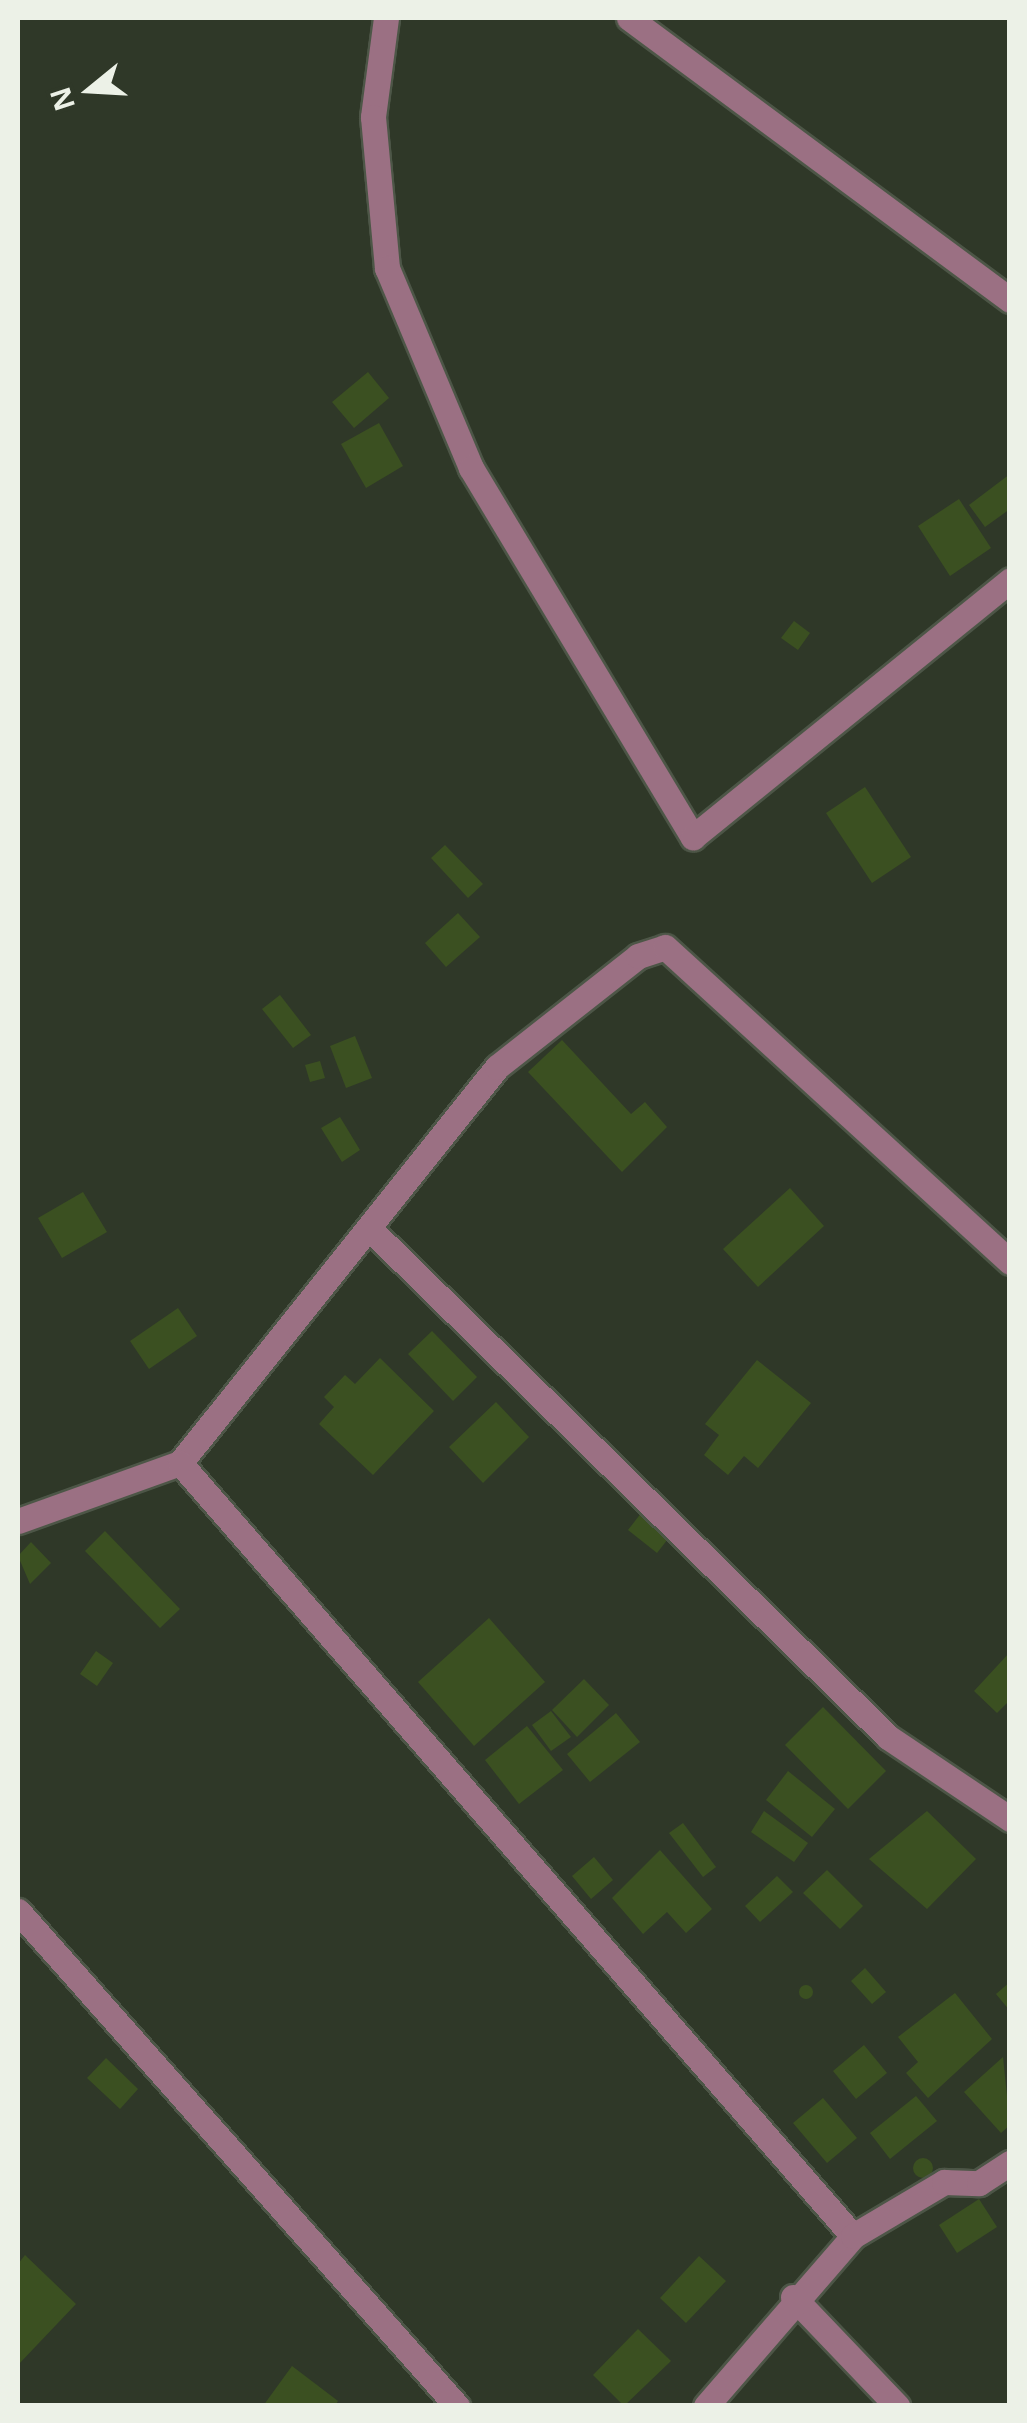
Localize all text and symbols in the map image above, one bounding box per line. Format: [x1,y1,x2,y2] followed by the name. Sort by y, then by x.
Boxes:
[40,40,140,140] north arrow
[40,83,83,116] text: N

